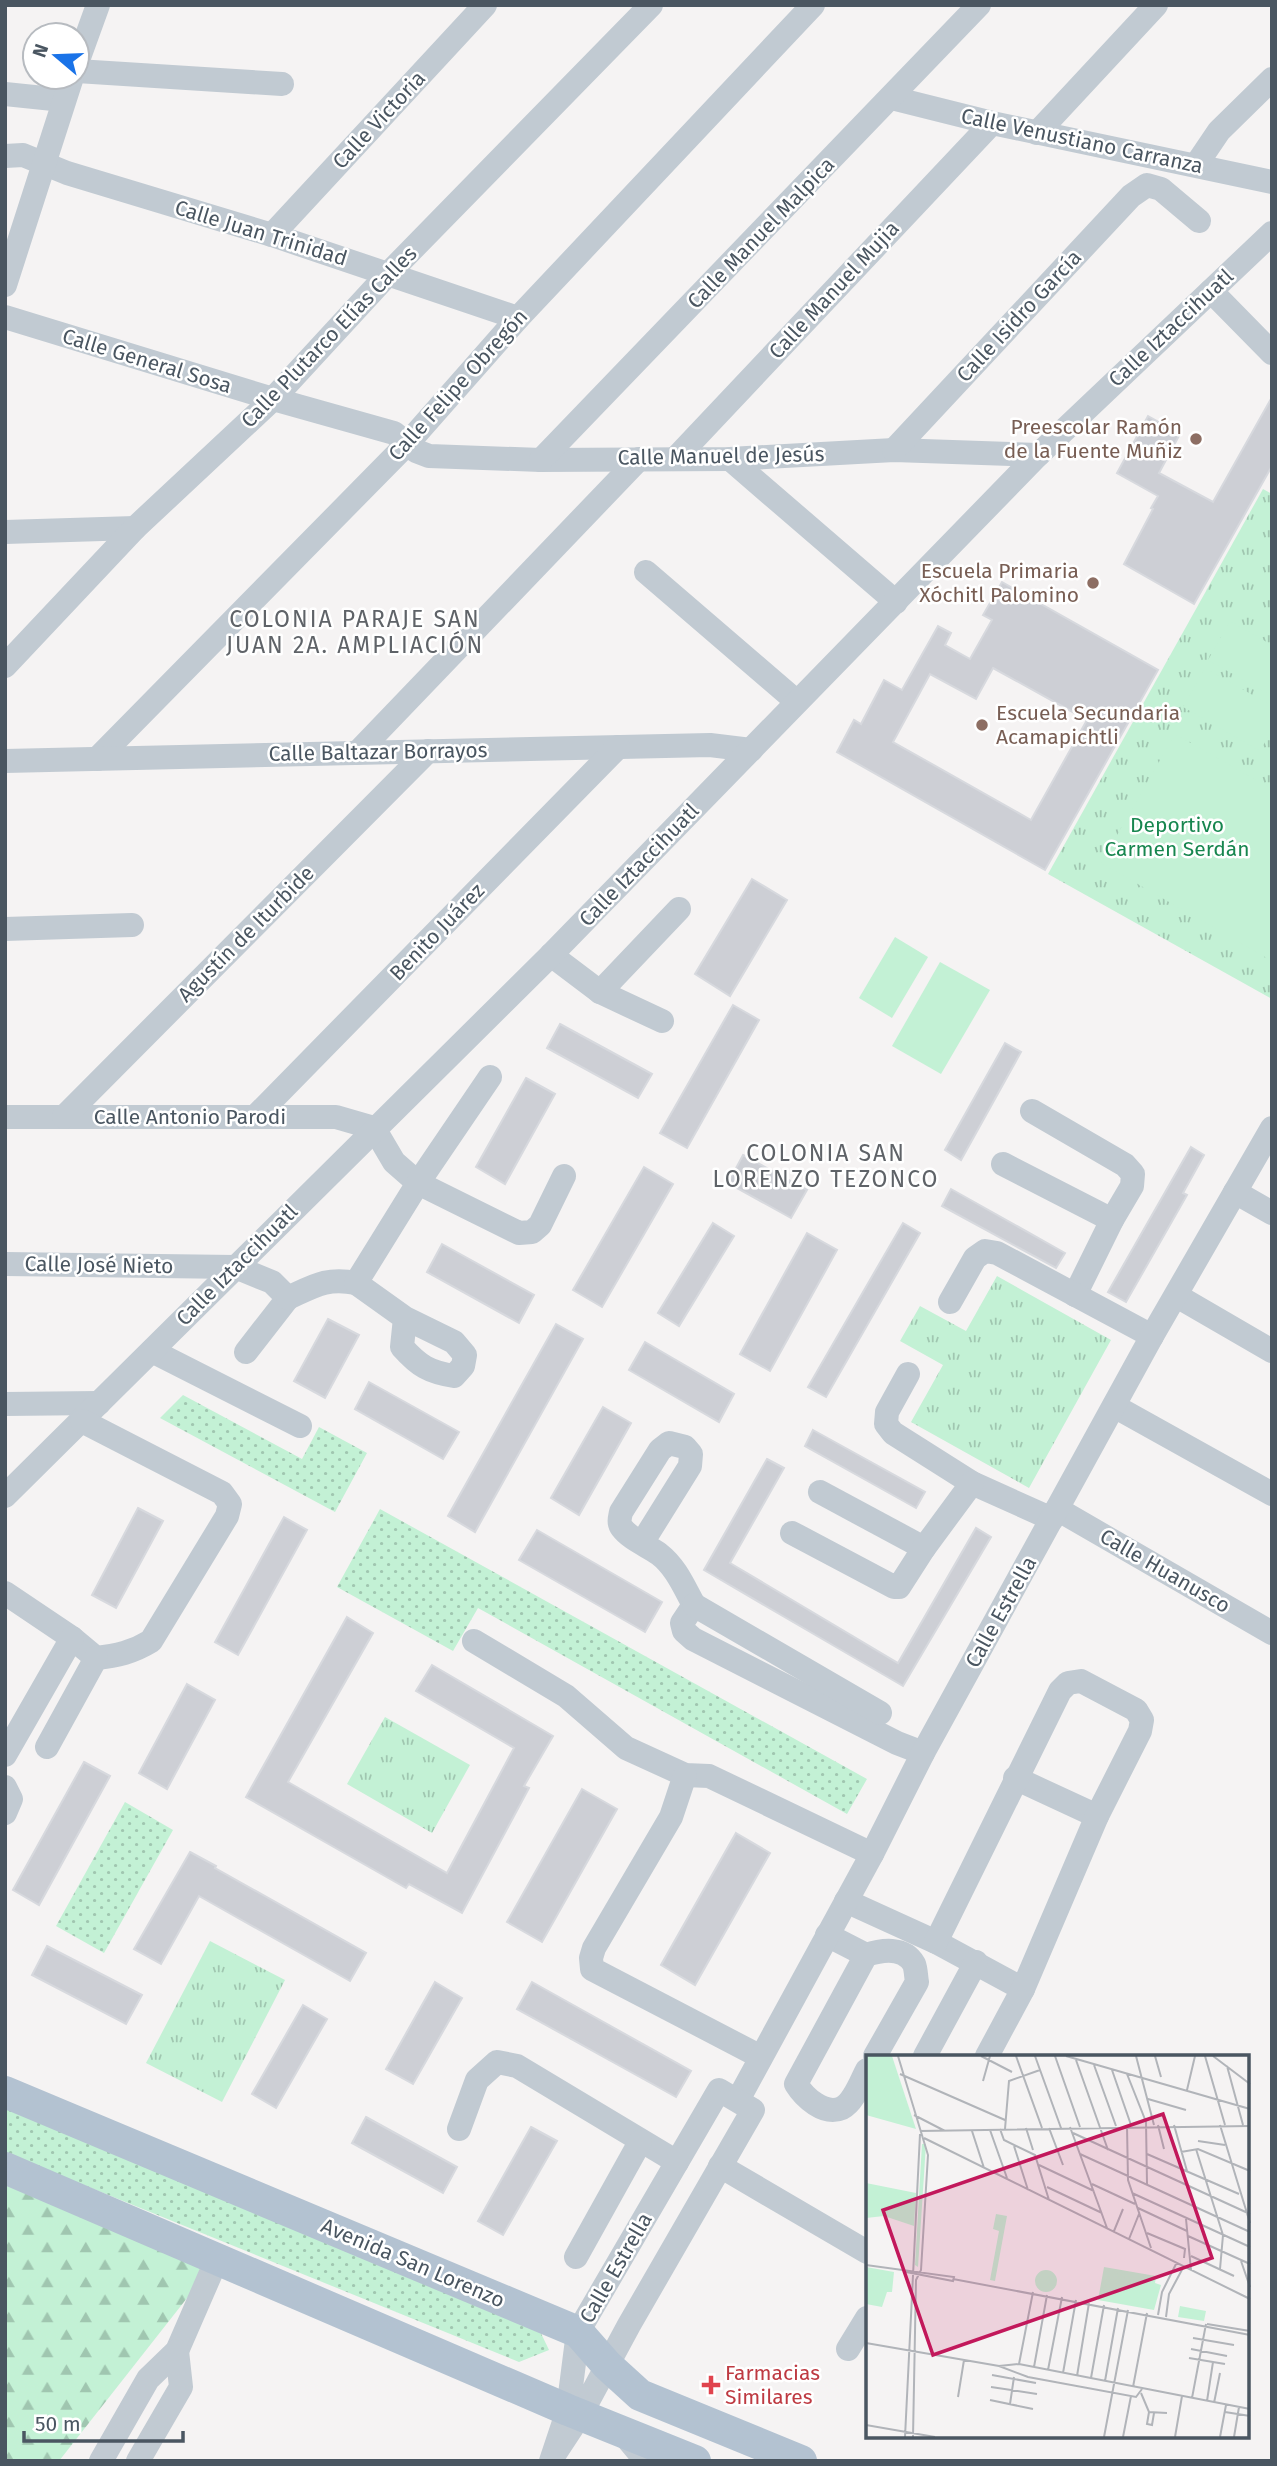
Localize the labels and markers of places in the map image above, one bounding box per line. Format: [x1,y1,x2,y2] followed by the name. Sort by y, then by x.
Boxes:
[1004,414,1182,464] place label: Preescolar Ramón de la Fuente Muñiz
[1188,431,1204,447] marker: Preescolar Ramón de la Fuente Muñiz
[919,558,1079,608] place label: Escuela Primaria Xóchitl Palomino
[1085,575,1101,591] marker: Escuela Primaria Xóchitl Palomino
[996,700,1180,750] place label: Escuela Secundaria Acamapichtli
[974,717,990,733] marker: Escuela Secundaria Acamapichtli
[725,2360,820,2410] place label: Farmacias Similares
[703,2377,719,2393] marker: Farmacias Similares

